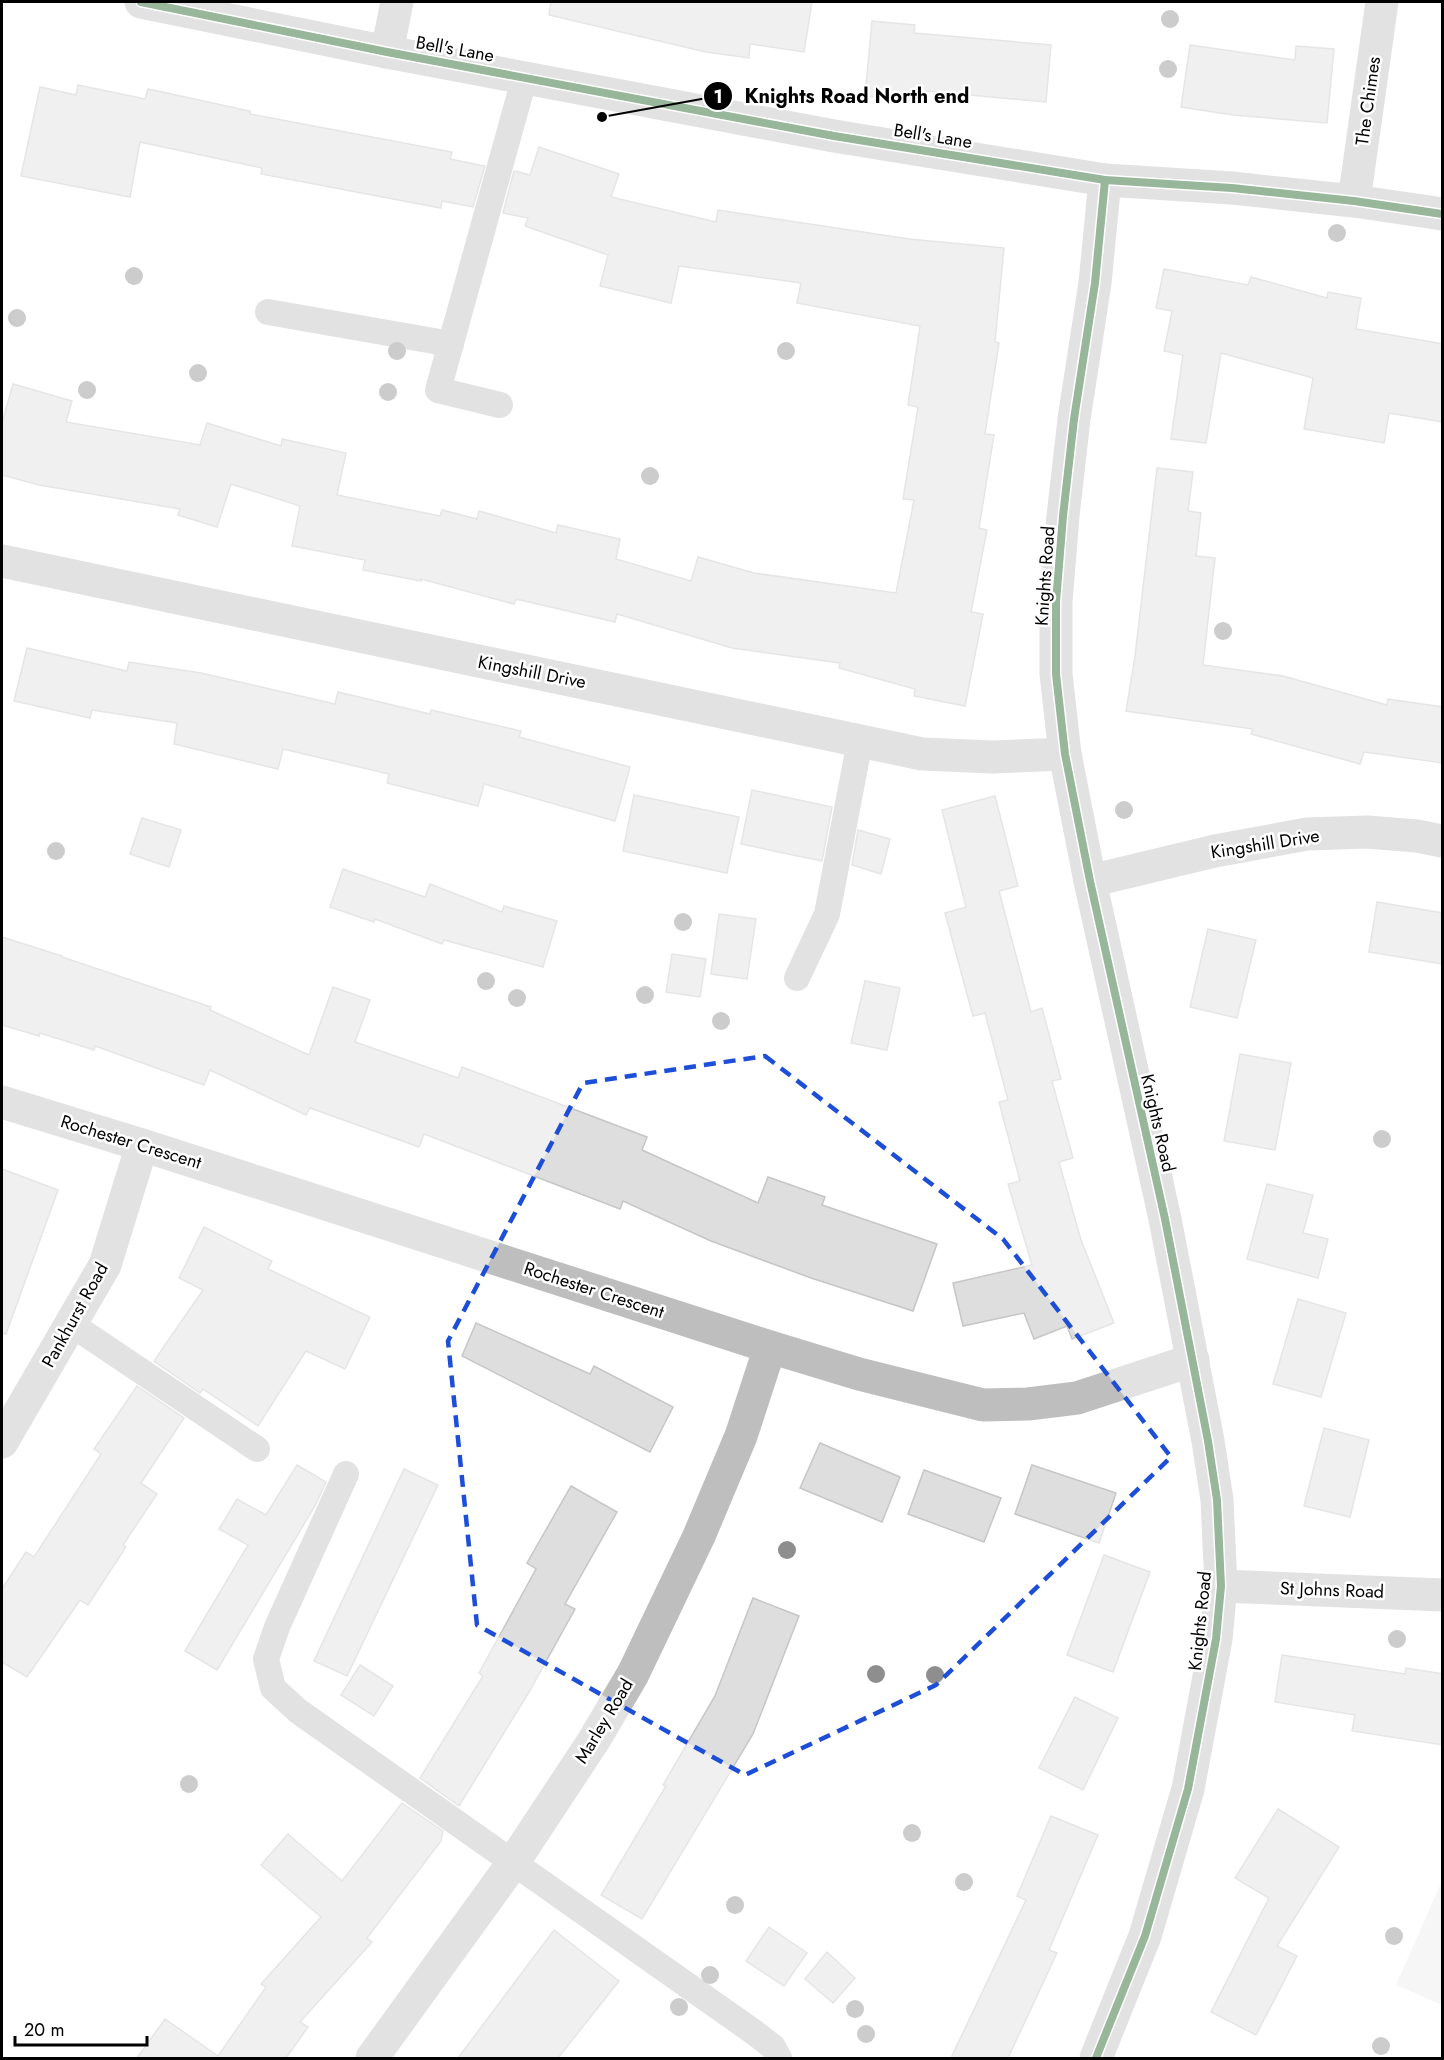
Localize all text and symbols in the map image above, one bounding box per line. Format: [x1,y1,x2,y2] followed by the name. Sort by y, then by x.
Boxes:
[414,29,496,69] street label: Bell's Lane
[1349,55,1387,147] street label: The Chimes
[703,77,982,115] callout: Knights Road North end
[745,82,969,111] text: Knights Road North end
[713,84,723,110] text: 1
[892,117,974,155] street label: Bell's Lane
[1029,525,1061,627] street label: Knights Road
[476,649,588,695] street label: Kingshill Drive
[1209,823,1321,865] street label: Kingshill Drive
[1134,1071,1182,1175] street label: Knights Road
[57,1108,205,1176] street label: Rochester Crescent
[521,1255,668,1325] street label: Rochester Crescent
[35,1258,115,1372] street label: Pankhurst Road
[1182,1570,1218,1672] street label: Knights Road
[1280,1575,1384,1605] street label: St Johns Road
[568,1674,640,1768] street label: Marley Road
[15,2009,147,2047] scale bar
[24,2017,64,2043] text: 20 m

